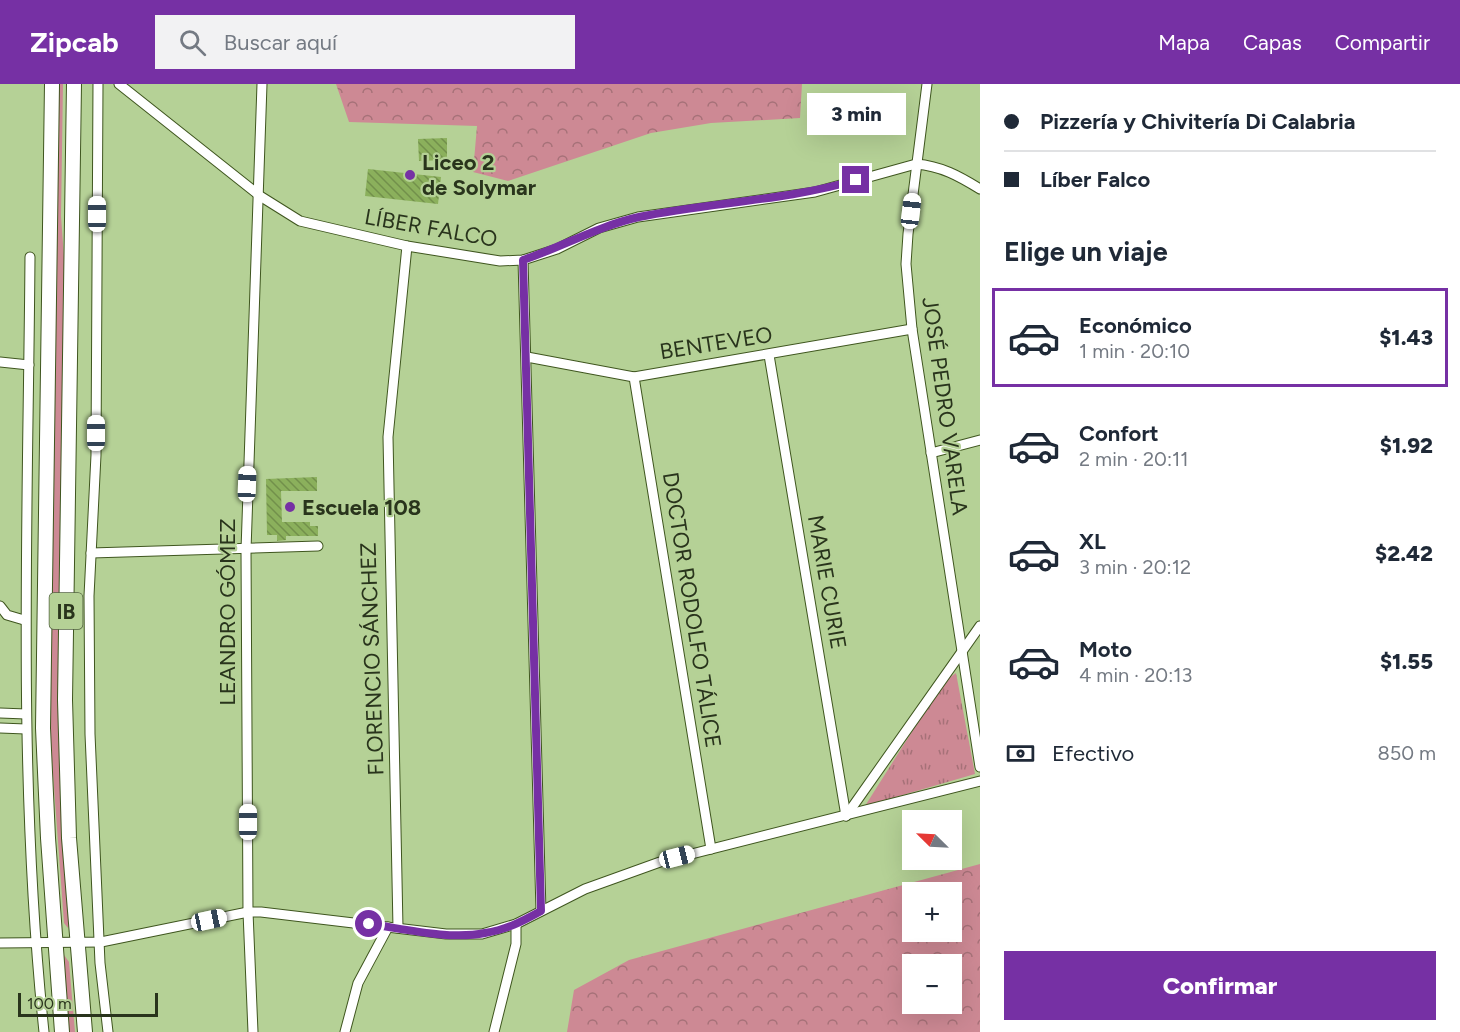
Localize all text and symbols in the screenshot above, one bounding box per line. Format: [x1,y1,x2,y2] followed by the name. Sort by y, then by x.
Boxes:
[155,15,575,69] search box
[30,25,119,59] text: Zipcab
[176,26,209,59] icon: search
[224,29,337,56] text: Buscar aquí
[1158,30,1210,55] text: Mapa
[1243,30,1302,55] text: Capas
[1335,30,1430,55] text: Compartir
[806,93,906,135] callout: 3 min
[831,102,882,126] text: 3 min
[1040,108,1355,135] text: Pizzería y Chivitería Di Calabria
[422,149,537,201] place label: Liceo 2 de Solymar
[842,166,869,193] route end
[1040,166,1150,193] text: Líber Falco
[403,168,417,182] marker: Liceo 2 de Solymar
[900,192,922,230] car
[88,196,106,232] car
[363,203,499,253] street label: LÍBER FALCO
[1004,235,1168,268] text: Elige un viaje
[916,295,974,517] street label: JOSÉ PEDRO VARELA
[1007,311,1061,365] icon: car
[1079,312,1192,339] text: Económico
[658,321,774,365] street label: BENTEVEO
[1379,324,1433,351] text: $1.43
[1079,339,1190,363] text: 1 min · 20:10
[87,415,105,451] car
[1007,419,1061,473] icon: car
[1079,420,1159,447] text: Confort
[1380,432,1433,459] text: $1.92
[1079,447,1188,471] text: 2 min · 20:11
[237,466,257,502] car
[657,470,727,750] street label: DOCTOR RODOLFO TÁLICE
[302,494,421,521] place label: Escuela 108
[283,500,297,514] marker: Escuela 108
[802,513,852,651] street label: MARIE CURIE
[214,518,241,706] street label: LEANDRO GÓMEZ
[1007,527,1061,581] icon: car
[1079,528,1106,555] text: XL
[1375,540,1433,567] text: $2.42
[354,542,390,776] street label: FLORENCIO SÁNCHEZ
[1079,555,1191,579] text: 3 min · 20:12
[50,593,82,629] road number: IB
[1007,635,1061,689] icon: car
[1079,636,1132,663] text: Moto
[1380,648,1433,675] text: $1.55
[1079,663,1192,687] text: 4 min · 20:13
[1004,737,1037,770] icon: cash
[1052,740,1134,767] text: Efectivo
[1377,741,1436,765] text: 850 m
[239,804,257,840] car
[902,810,962,870] north arrow
[902,810,962,1014] map controls
[657,844,697,870] car
[902,882,962,942] button: +
[190,907,228,933] car
[355,910,382,937] route start
[1004,951,1436,1020] button: Confirmar
[902,954,962,1014] button: −
[18,990,158,1018] scale bar
[27,994,72,1013] text: 100 m

